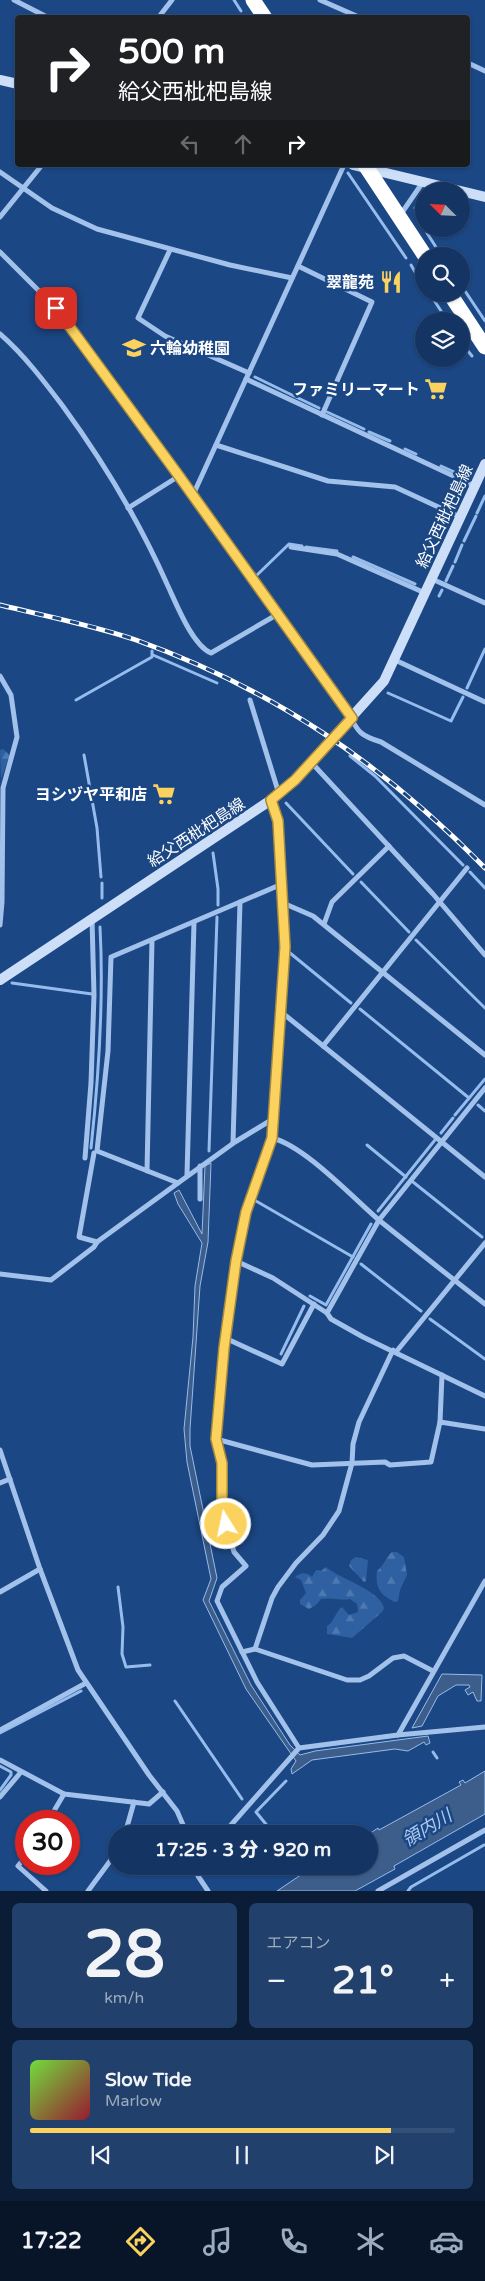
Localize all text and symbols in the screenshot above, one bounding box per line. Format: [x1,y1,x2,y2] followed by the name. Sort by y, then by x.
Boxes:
[118,31,225,73] text: 500 m
[35,35,100,100] icon: right
[118,79,272,105] text: 給父西枇杷島線
[176,130,204,158] icon: left
[229,130,257,158] icon: ahead
[282,130,310,158] icon: right
[415,182,470,238] north arrow
[415,182,470,367] map controls
[415,247,470,302] button: search
[378,269,404,295] restaurant icon: 翠龍苑
[326,273,374,293] place label: 翠龍苑
[35,287,77,329] pin
[42,294,70,322] icon: arrive
[415,312,470,367] button: layers
[121,335,147,361] school or university icon: 六輪幼稚園
[150,339,230,359] place label: 六輪幼稚園
[423,376,449,402] supermarket icon: ファミリーマート
[292,380,420,400] place label: ファミリーマート
[412,461,478,571] street label: 給父西枇杷島線
[151,781,177,807] supermarket icon: ヨシヅヤ平和店
[35,785,147,805] place label: ヨシヅヤ平和店
[144,794,249,872] street label: 給父西枇杷島線
[199,1497,251,1549] position arrow
[398,1804,458,1851] water label: 領内川
[15,1810,80,1875] speed limit sign: 30
[155,1839,331,1861] text: 17:25 · 3 分 · 920 m
[83,1916,165,1995] text: 28
[267,1933,331,1953] text: エアコン
[332,1958,394,2004] text: 21°
[267,1964,286,1998] text: −
[439,1964,455,1998] text: +
[104,1988,144,2008] text: km/h
[105,2069,192,2091] text: Slow Tide
[105,2091,162,2111] text: Marlow
[87,2141,115,2169] icon: previous
[228,2141,256,2169] icon: pause
[370,2141,398,2169] icon: next
[123,2224,158,2259] icon: directions
[200,2224,235,2259] icon: music
[276,2224,311,2259] icon: phone
[353,2224,388,2259] icon: climate
[429,2224,464,2259] icon: car
[21,2228,82,2254] text: 17:22

